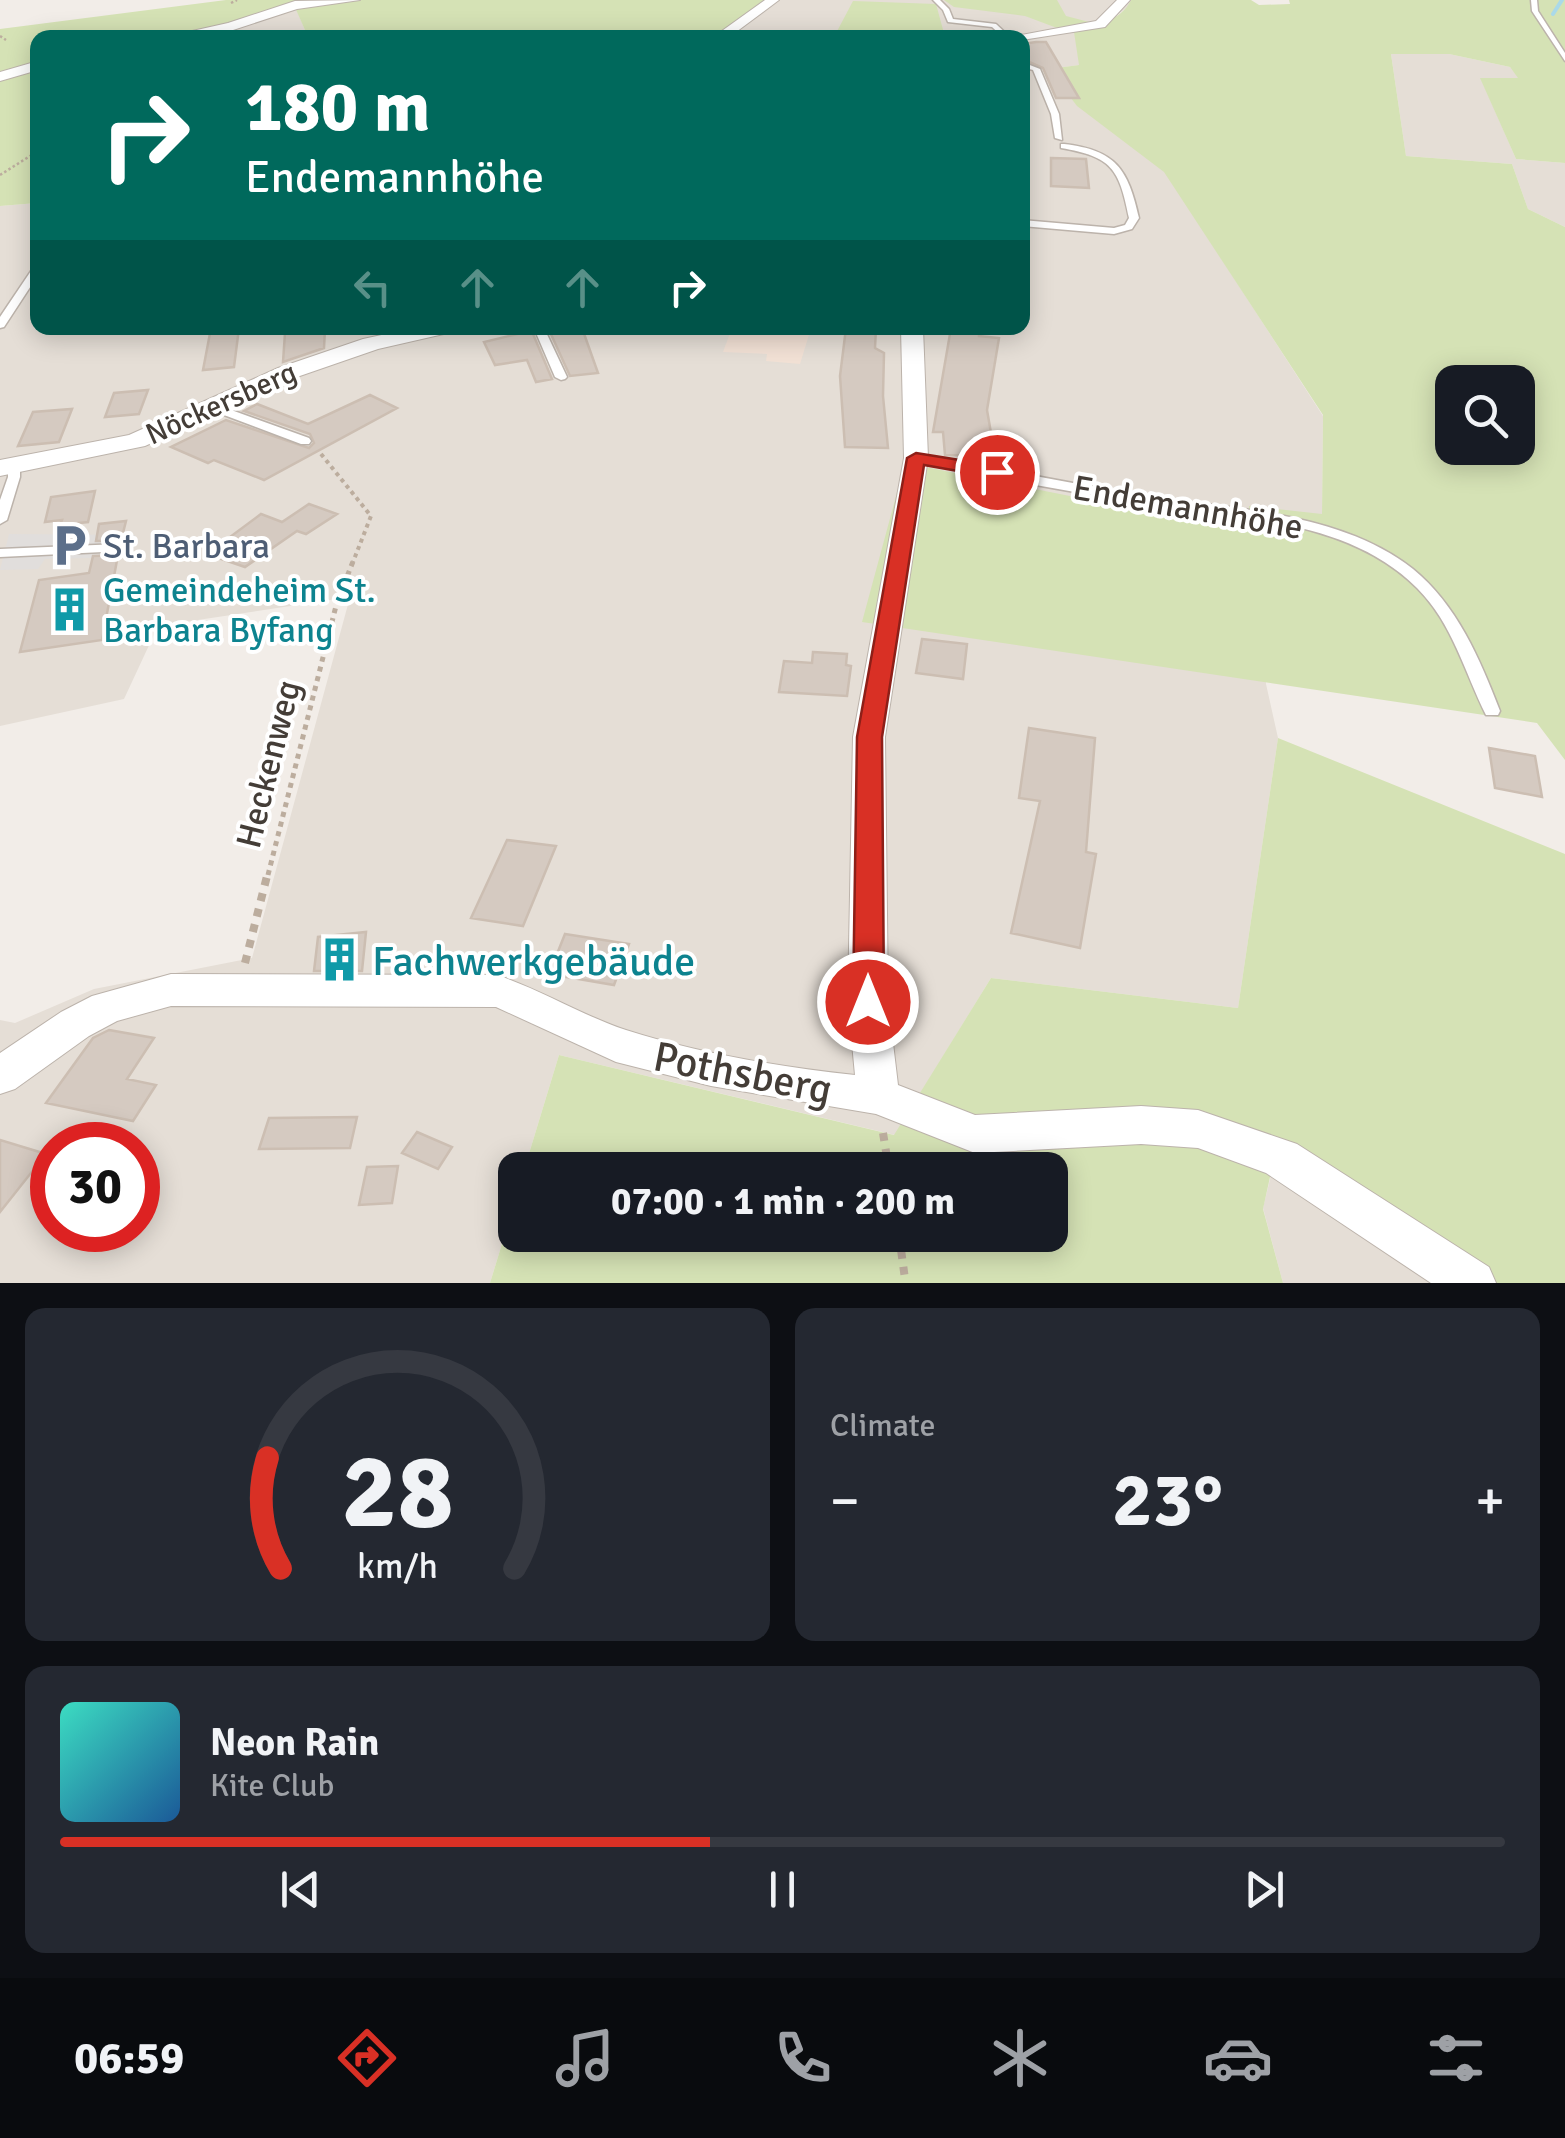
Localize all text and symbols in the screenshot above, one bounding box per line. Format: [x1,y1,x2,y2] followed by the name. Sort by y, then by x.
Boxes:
[245,64,430,150] text: 180 m
[80,70,210,200] icon: right
[245,150,544,205] text: Endemannhöhe
[345,260,400,315] icon: left
[450,260,505,315] icon: ahead
[555,260,610,315] icon: ahead
[660,260,715,315] icon: right
[140,354,302,453] street label: Nöckersberg
[1435,365,1535,465] map controls
[1435,365,1535,465] button: search
[955,430,1040,515] pin
[970,445,1025,500] icon: arrive
[1070,466,1306,549] street label: Endemannhöhe
[46,522,94,570] parking icon: St. Barbara
[103,525,270,568] place label: St. Barbara
[103,569,376,652] place label: Gemeindeheim St. Barbara Byfang
[46,586,94,634] building icon: Gemeindeheim St. Barbara Byfang
[227,676,310,852] street label: Heckenweg
[315,936,363,984] building icon: Fachwerkgebäude
[372,936,695,987] place label: Fachwerkgebäude
[816,950,920,1054] position arrow
[649,1031,836,1116] street label: Pothsberg
[30,1122,160,1252] speed limit sign: 30
[611,1178,955,1225] text: 07:00 · 1 min · 200 m
[830,1406,936,1445] text: Climate
[341,1428,454,1556] text: 28
[1112,1454,1223,1547] text: 23°
[830,1467,860,1535] text: −
[1475,1467,1505,1535] text: +
[357,1544,438,1588] text: km/h
[210,1719,379,1766] text: Neon Rain
[210,1766,334,1805] text: Kite Club
[273,1862,328,1917] icon: previous
[755,1862,810,1917] icon: pause
[1237,1862,1292,1917] icon: next
[332,2023,402,2093] icon: directions
[550,2023,620,2093] icon: music
[768,2023,838,2093] icon: phone
[985,2023,1055,2093] icon: climate
[1203,2023,1273,2093] icon: car
[1421,2023,1491,2093] icon: filters
[74,2031,184,2086] text: 06:59

